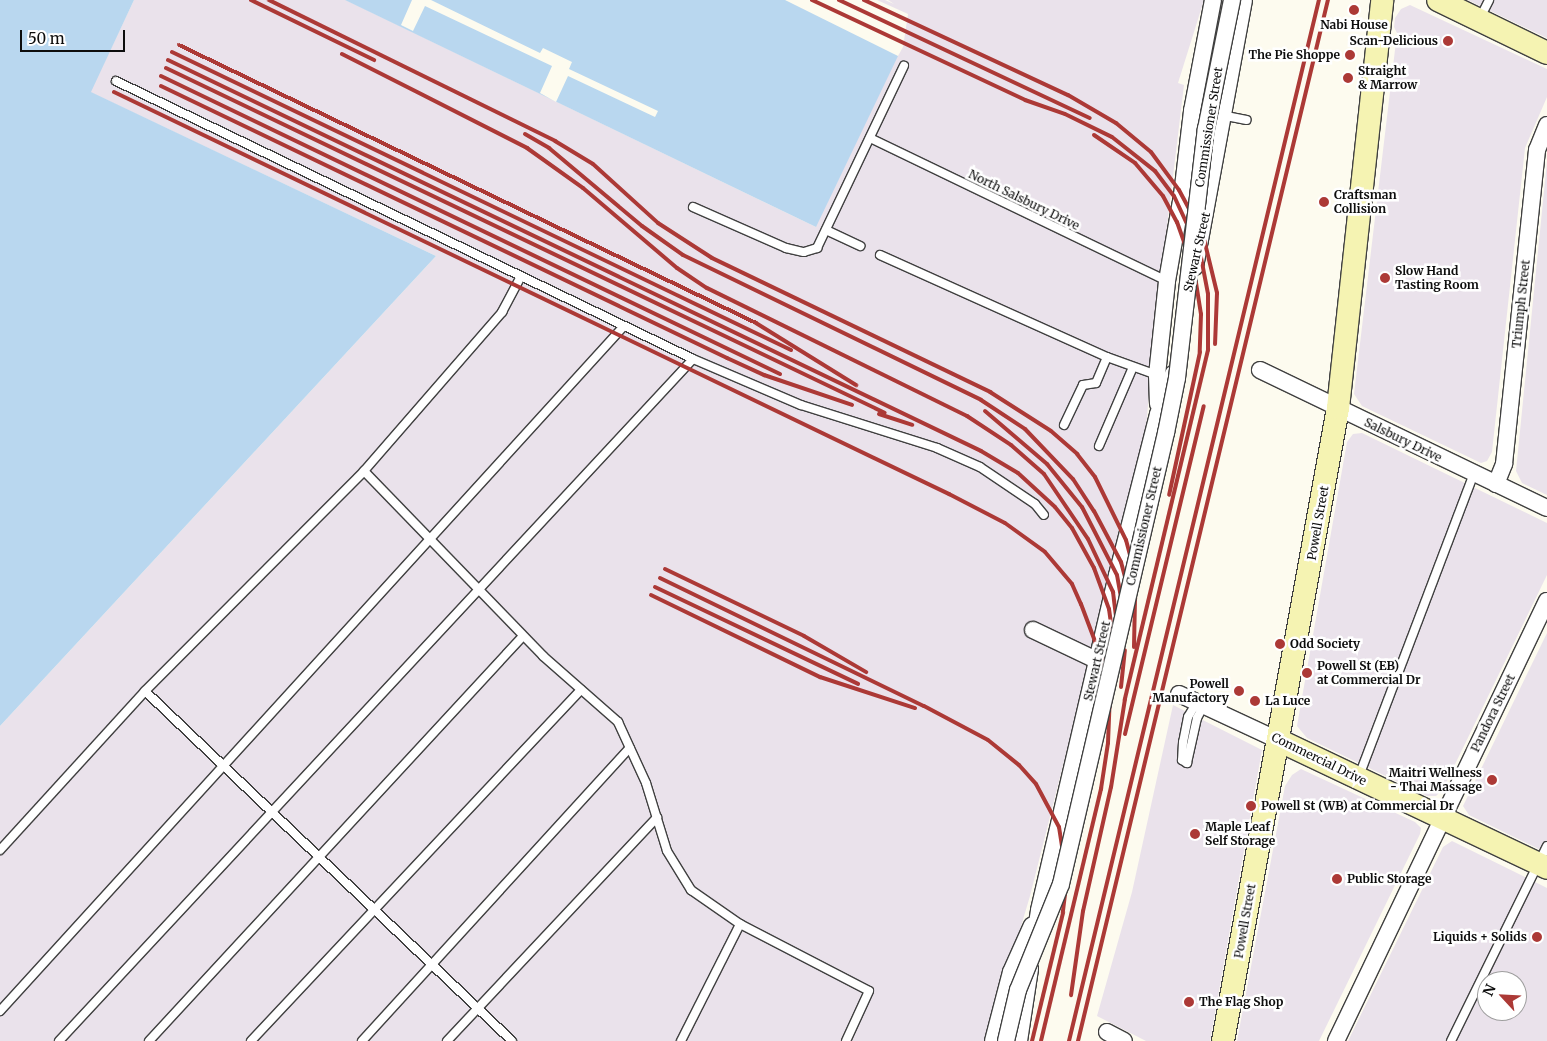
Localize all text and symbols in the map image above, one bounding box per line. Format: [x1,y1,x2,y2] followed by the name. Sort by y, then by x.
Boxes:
[1348,4,1360,16] marker: Nabi House
[1320,18,1388,32] place label: Nabi House
[22,20,128,52] scale bar
[28,29,65,48] text: 50 m
[1350,34,1438,48] place label: Scan-Delicious
[1442,35,1454,47] marker: Scan-Delicious
[1248,48,1340,62] place label: The Pie Shoppe
[1344,49,1356,61] marker: The Pie Shoppe
[1358,64,1417,92] place label: Straight & Marrow
[1192,66,1226,188] street label: Commissioner Street
[1342,72,1354,84] marker: Straight & Marrow
[966,167,1082,233] street label: North Salsbury Drive
[1334,188,1397,216] place label: Craftsman Collision
[1318,196,1330,208] marker: Craftsman Collision
[1181,211,1213,293] street label: Stewart Street
[1509,259,1533,349] street label: Triumph Street
[1395,264,1479,292] place label: Slow Hand Tasting Room
[1379,272,1391,284] marker: Slow Hand Tasting Room
[1362,415,1444,465] street label: Salsbury Drive
[1123,465,1165,587] street label: Commissioner Street
[1304,485,1332,561] street label: Powell Street
[1081,620,1113,702] street label: Stewart Street
[1290,637,1360,651] place label: Odd Society
[1274,638,1286,650] marker: Odd Society
[1317,659,1421,687] place label: Powell St (EB) at Commercial Dr
[1301,667,1313,679] marker: Powell St (EB) at Commercial Dr
[1468,672,1518,754] street label: Pandora Street
[1152,677,1229,705] place label: Powell Manufactory
[1233,685,1245,697] marker: Powell Manufactory
[1265,694,1310,708] place label: La Luce
[1249,695,1261,707] marker: La Luce
[1269,730,1369,788] street label: Commercial Drive
[1389,766,1482,794] place label: Maitri Wellness - Thai Massage
[1486,774,1498,786] marker: Maitri Wellness - Thai Massage
[1261,799,1454,813] place label: Powell St (WB) at Commercial Dr
[1245,800,1257,812] marker: Powell St (WB) at Commercial Dr
[1205,820,1275,848] place label: Maple Leaf Self Storage
[1189,828,1201,840] marker: Maple Leaf Self Storage
[1347,872,1431,886] place label: Public Storage
[1331,873,1343,885] marker: Public Storage
[1231,883,1259,959] street label: Powell Street
[1433,930,1527,944] place label: Liquids + Solids
[1531,931,1543,943] marker: Liquids + Solids
[1477,971,1527,1021] north arrow
[1479,981,1500,999] text: N
[1199,995,1283,1009] place label: The Flag Shop
[1183,996,1195,1008] marker: The Flag Shop

